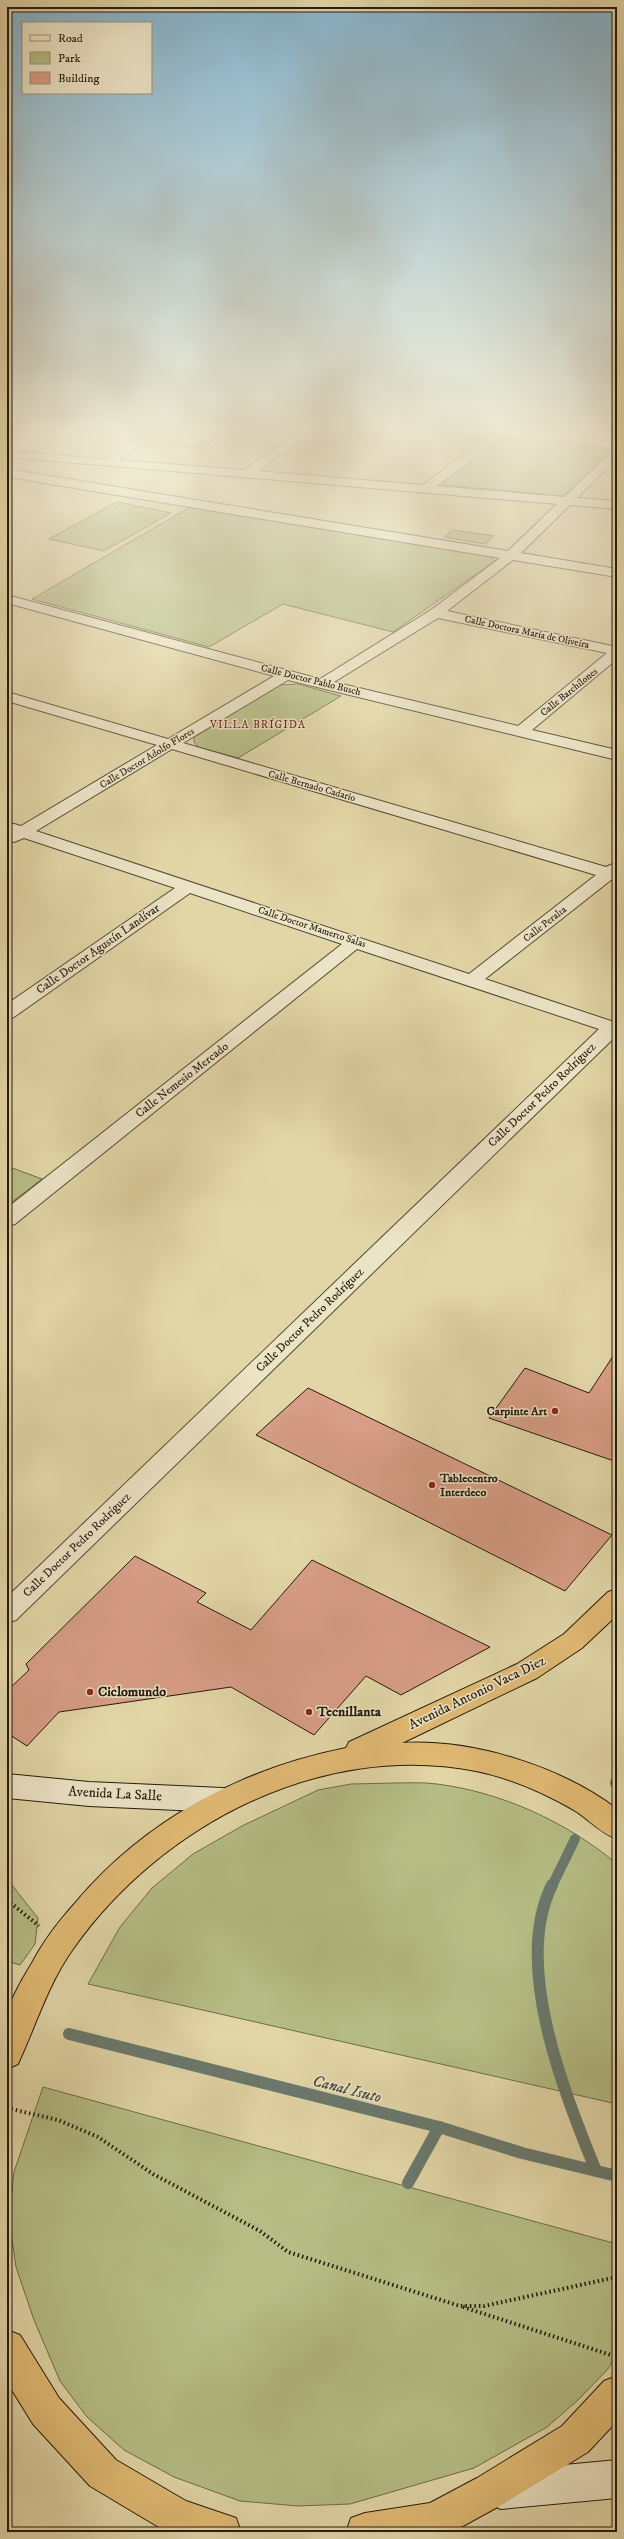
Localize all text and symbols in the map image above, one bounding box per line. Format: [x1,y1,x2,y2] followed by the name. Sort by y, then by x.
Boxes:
[22,22,152,94] legend
[58,31,83,46] text: Road
[58,51,80,66] text: Park
[58,71,99,86] text: Building
[464,613,591,651] street label: Calle Doctora María de Oliveira
[260,662,363,698] street label: Calle Doctor Pablo Busch
[538,665,601,719] street label: Calle Barchilones
[209,718,306,732] district label: VILLA BRÍGIDA
[98,725,197,791] street label: Calle Doctor Adolfo Flores
[267,768,357,804] street label: Calle Bernado Cadario
[33,900,163,997] street label: Calle Doctor Agustín Landívar
[521,903,570,945] street label: Calle Peralta
[257,904,368,950] street label: Calle Doctor Mamerto Salas
[132,1039,232,1121] street label: Calle Nemesio Mercado
[485,1040,599,1150] street label: Calle Doctor Pedro Rodríguez
[253,1265,367,1375] street label: Calle Doctor Pedro Rodríguez
[487,1404,547,1419] place label: Carpinte Art
[550,1406,560,1416] marker: Carpinte Art
[439,1471,498,1500] place label: Tablecentro Interdeco
[427,1480,437,1490] marker: Tablecentro Interdeco
[20,1490,134,1600] street label: Calle Doctor Pedro Rodríguez
[405,1652,549,1734] street label: Avenida Antonio Vaca Diez
[98,1683,166,1701] place label: Ciclomundo
[85,1687,95,1697] marker: Ciclomundo
[316,1703,382,1721] place label: Tecnillanta
[304,1707,314,1717] marker: Tecnillanta
[68,1783,163,1805] street label: Avenida La Salle
[311,2071,384,2107] water label: Canal Isuto

